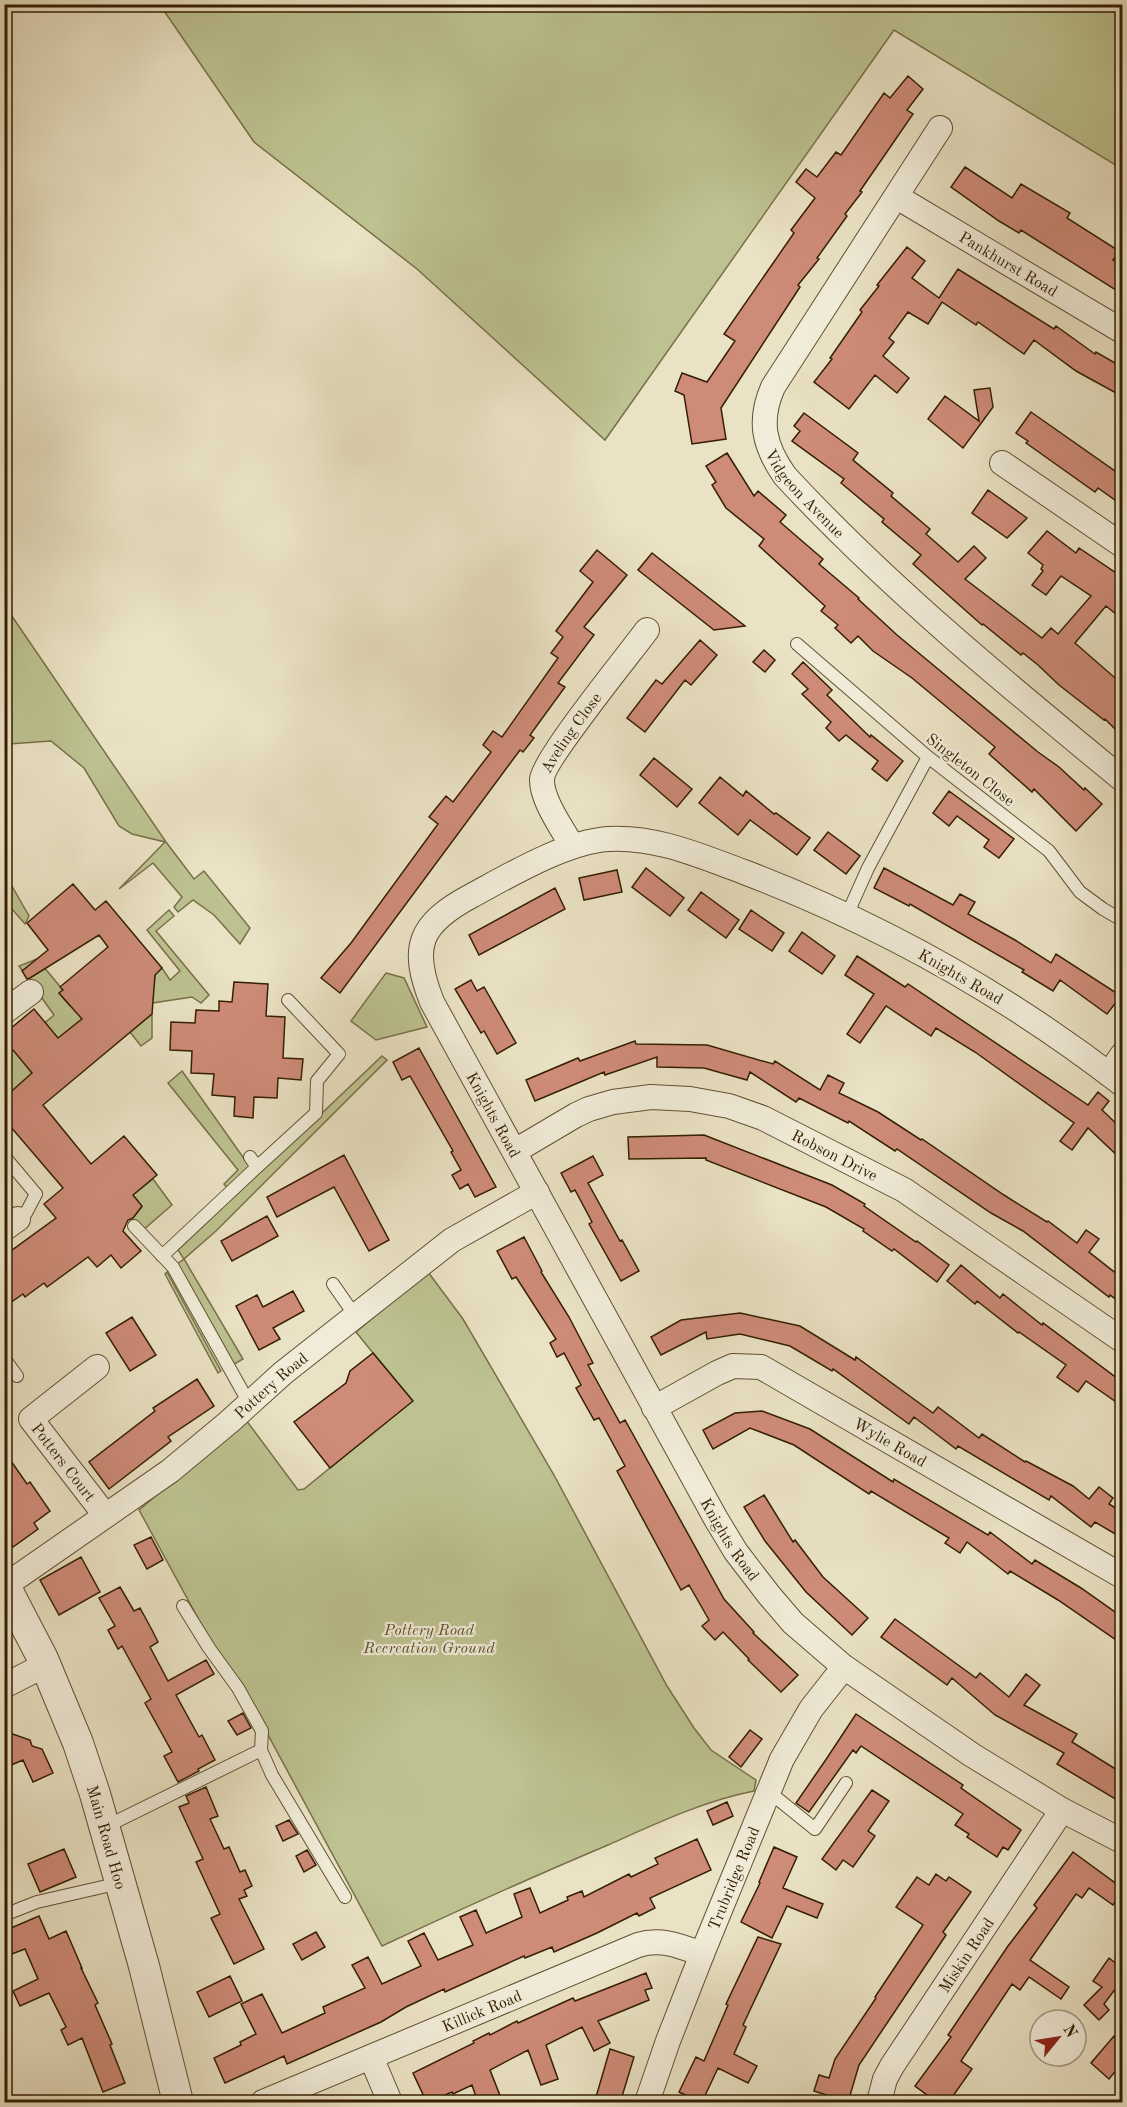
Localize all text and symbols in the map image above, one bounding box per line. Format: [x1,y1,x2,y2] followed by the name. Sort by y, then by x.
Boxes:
[956,230,1060,301] street label: Pankhurst Road
[761,447,846,542] street label: Vidgeon Avenue
[539,690,605,776] street label: Aveling Close
[923,731,1017,810] street label: Singleton Close
[915,947,1005,1008] street label: Knights Road
[462,1070,522,1161] street label: Knights Road
[789,1128,880,1185] street label: Robson Drive
[232,1351,312,1423] street label: Pottery Road
[850,1416,929,1471] street label: Wylie Road
[27,1421,98,1505] street label: Potters Court
[696,1496,761,1585] street label: Knights Road
[362,1623,495,1657] park label: Pottery Road Recreation Ground
[83,1784,128,1891] street label: Main Road Hoo
[707,1825,763,1933] street label: Trubridge Road
[937,1916,998,1996] street label: Miskin Road
[440,1989,525,2036] street label: Killick Road
[1028,2008,1088,2068] north arrow
[1059,2022,1080,2041] text: N

